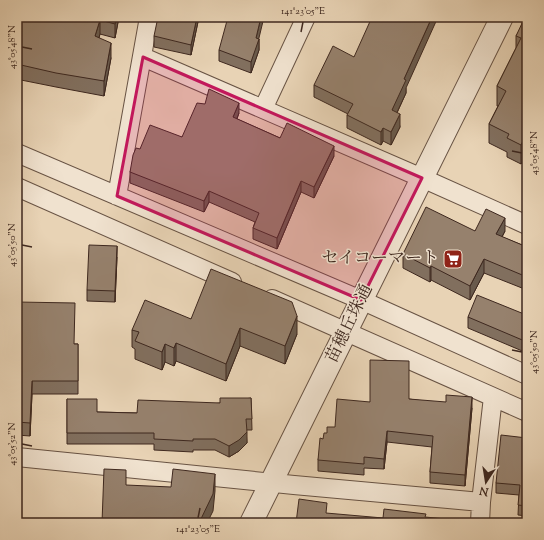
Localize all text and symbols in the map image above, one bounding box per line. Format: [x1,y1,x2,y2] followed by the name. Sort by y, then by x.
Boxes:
[281,4,325,19] text: 141°23'05"E
[5,25,20,69] text: 43°05'48"N
[527,131,542,175] text: 43°05'48"N
[5,223,20,267] text: 43°05'50"N
[321,247,439,271] place label: セイコーマート
[442,248,464,270] supermarket icon: セイコーマート
[321,281,379,367] street label: 苗穂丘珠通
[527,330,542,374] text: 43°05'50"N
[5,423,20,465] text: 43°05'52"N
[466,462,506,502] north arrow
[478,482,491,500] text: N
[176,522,220,537] text: 141°23'05"E

